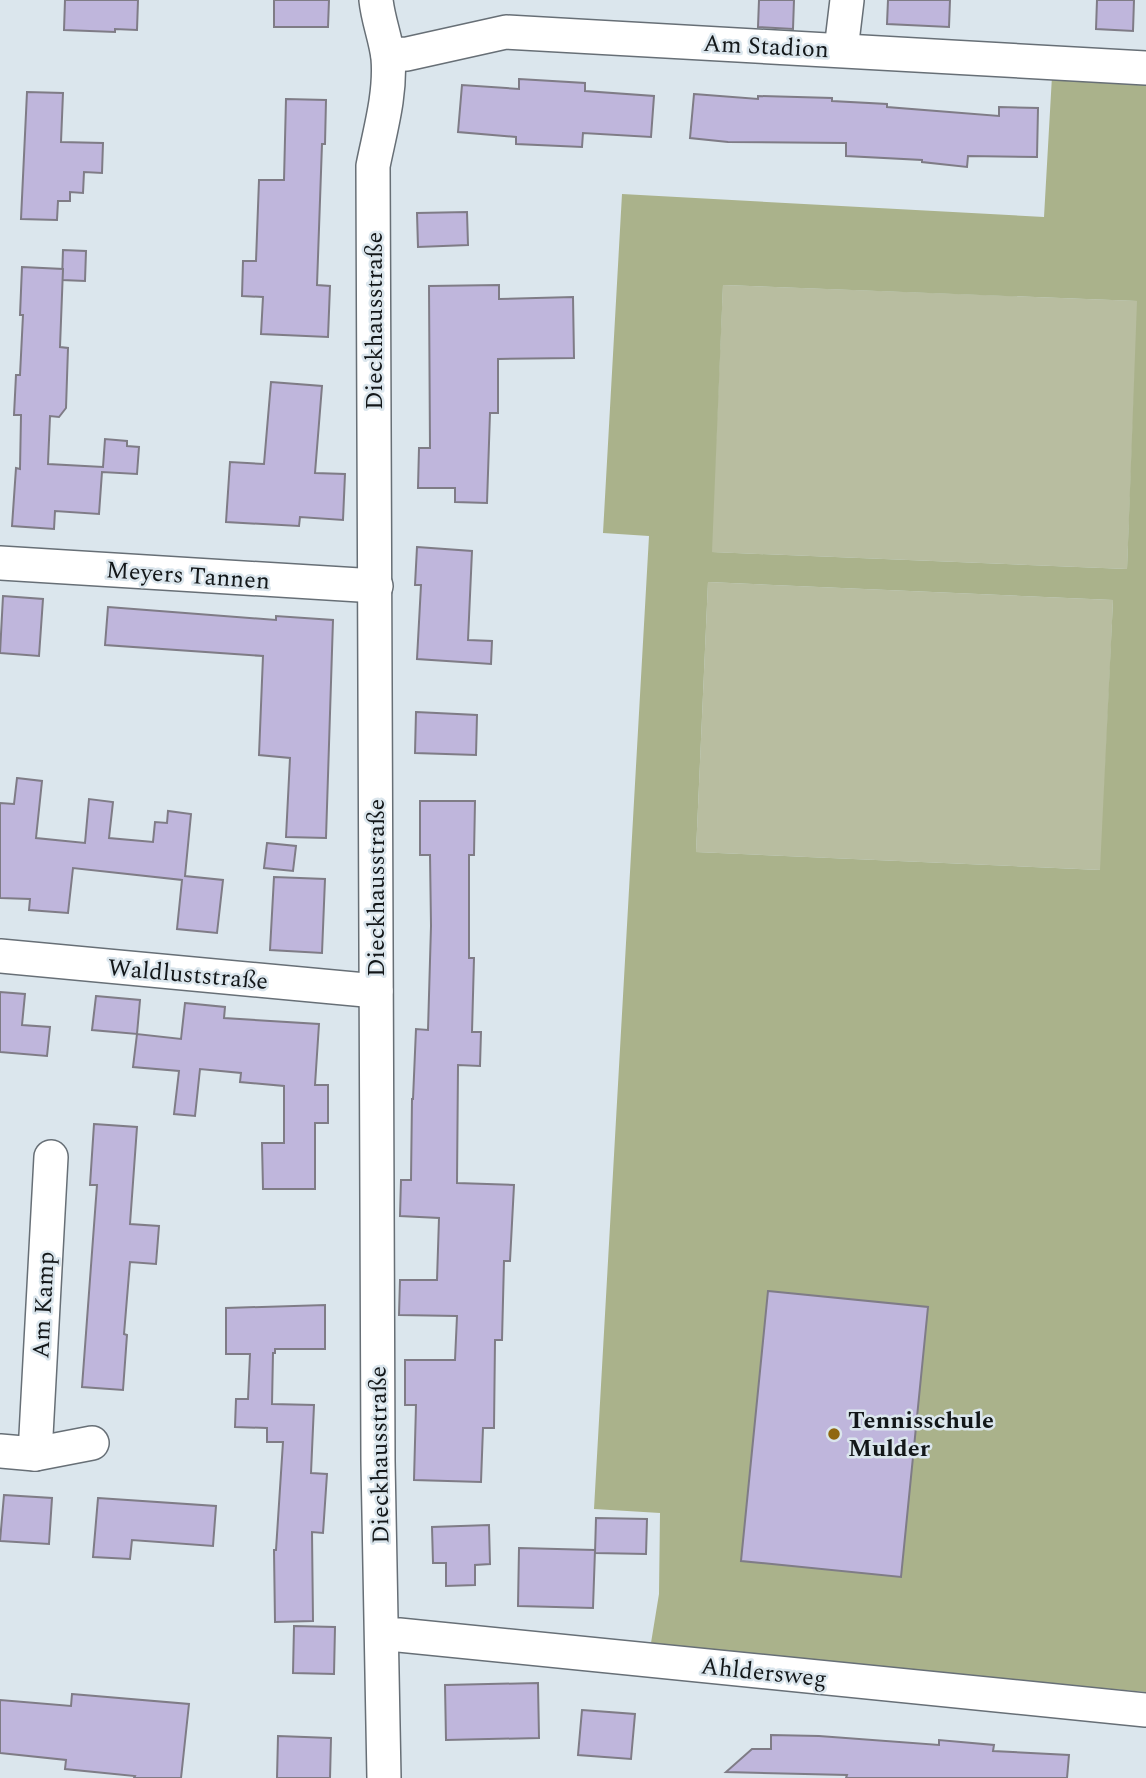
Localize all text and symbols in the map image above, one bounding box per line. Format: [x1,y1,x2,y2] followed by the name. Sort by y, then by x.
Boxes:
[702,26,830,68] street label: Am Stadion
[357,232,393,410] street label: Dieckhausstraße
[105,552,271,600] street label: Meyers Tannen
[359,799,395,977] street label: Dieckhausstraße
[106,950,270,1000] street label: Waldluststraße
[23,1250,65,1360] street label: Am Kamp
[360,1366,400,1544] street label: Dieckhausstraße
[848,1403,994,1467] place label: Tennisschule Mulder
[826,1426,842,1442] marker: Tennisschule Mulder
[699,1648,829,1698] street label: Ahldersweg

